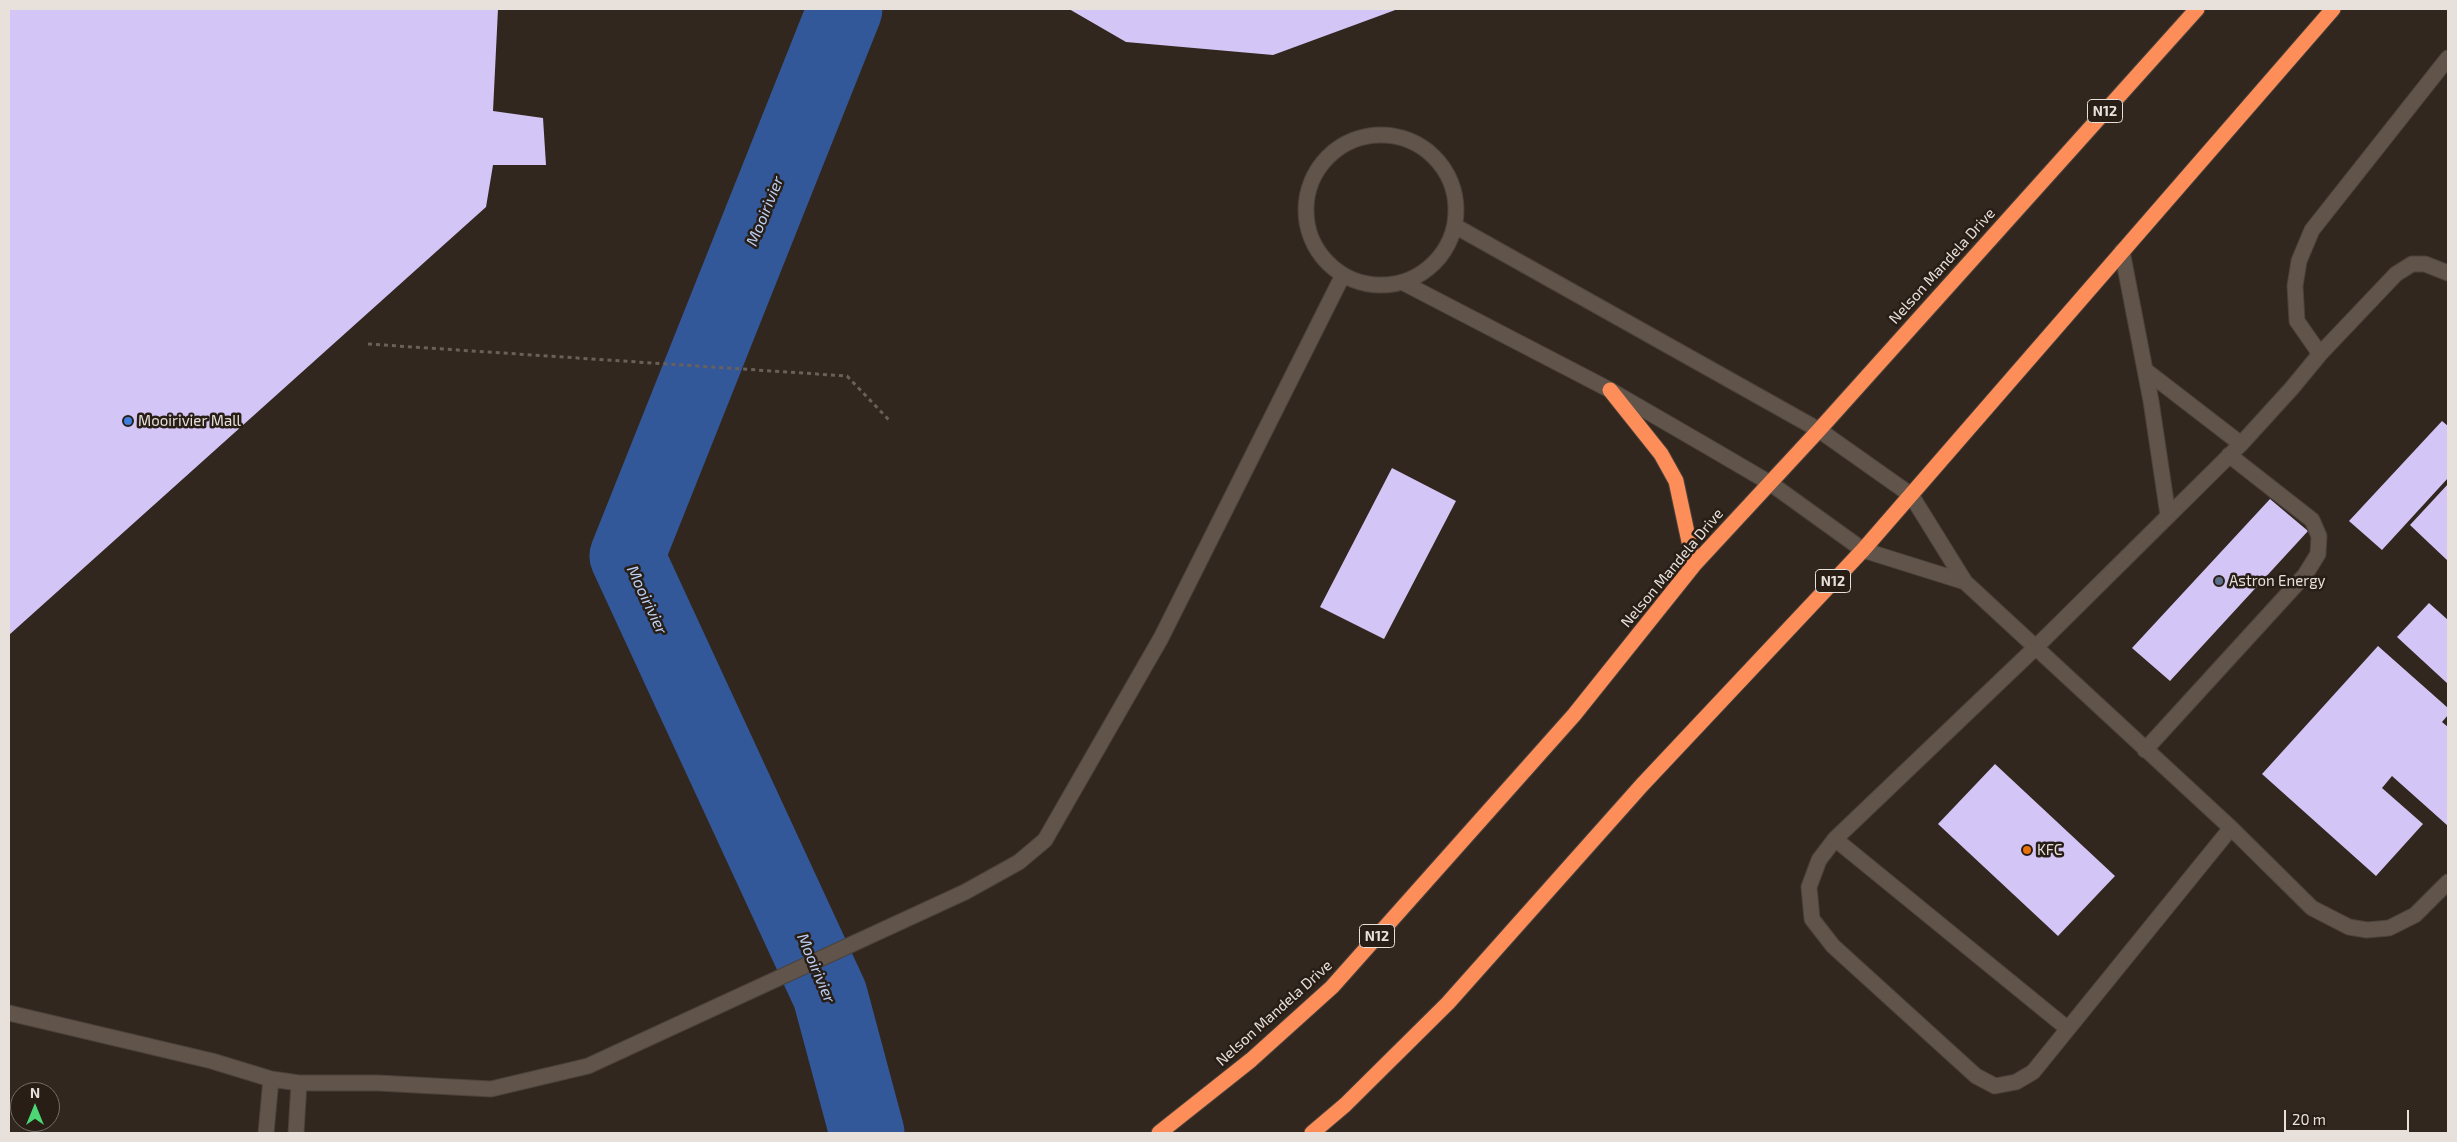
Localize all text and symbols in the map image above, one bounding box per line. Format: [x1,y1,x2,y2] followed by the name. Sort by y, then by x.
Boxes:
[2088,100,2122,122] road number: N12
[742,173,788,249] water label: Mooirivier
[1885,204,1999,328] street label: Nelson Mandela Drive
[138,412,241,430] place label: Mooirivier Mall
[122,415,134,427] marker: Mooirivier Mall
[1617,505,1727,631] street label: Nelson Mandela Drive
[623,563,671,637] water label: Mooirivier
[1816,570,1850,592] road number: N12
[2229,572,2325,590] place label: Astron Energy
[2213,575,2225,587] marker: Astron Energy
[2037,841,2062,859] place label: KFC
[2021,844,2033,856] marker: KFC
[1360,924,1394,948] road number: N12
[793,930,839,1006] water label: Mooirivier
[1212,956,1336,1070] street label: Nelson Mandela Drive
[10,1082,60,1132] north arrow
[30,1084,40,1101] text: N
[2287,1100,2412,1132] scale bar
[2292,1110,2326,1128] text: 20 m

